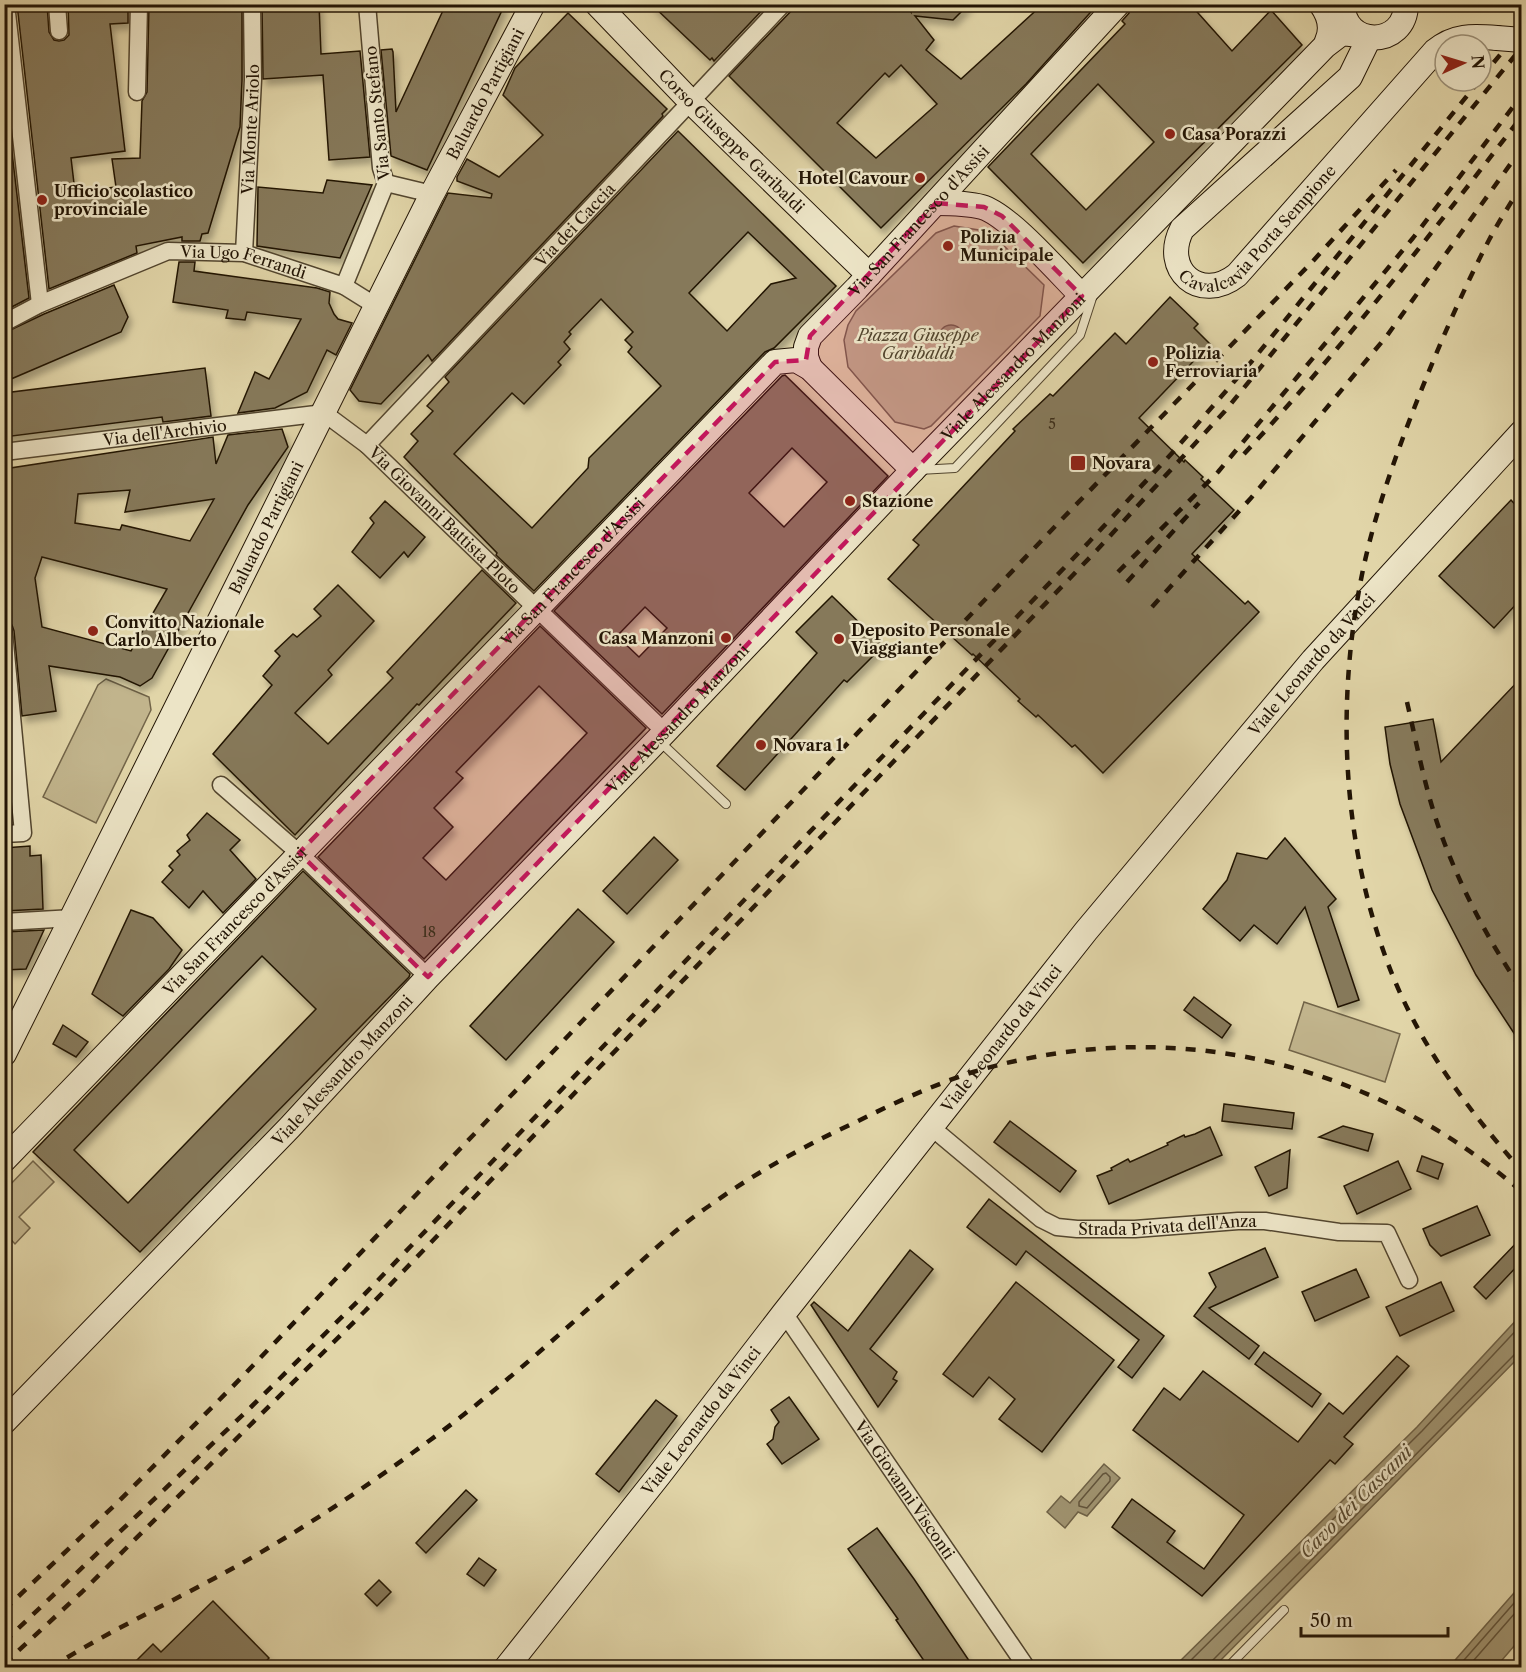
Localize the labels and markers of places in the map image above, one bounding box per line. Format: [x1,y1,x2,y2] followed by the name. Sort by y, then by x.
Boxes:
[1182,124,1286,144] place label: Casa Porazzi
[1163,127,1177,141] marker: Casa Porazzi
[798,168,908,188] place label: Hotel Cavour
[913,171,927,185] marker: Hotel Cavour
[54,181,193,219] place label: Ufficio scolastico provinciale
[35,193,49,207] marker: Ufficio scolastico provinciale
[960,227,1054,265] place label: Polizia Municipale
[941,239,955,253] marker: Polizia Municipale
[1165,343,1258,381] place label: Polizia Ferroviaria
[1146,355,1160,369] marker: Polizia Ferroviaria
[1092,453,1152,473] place label: Novara
[1069,454,1087,472] marker: Novara
[862,491,934,511] place label: Stazione
[843,494,857,508] marker: Stazione
[105,612,265,650] place label: Convitto Nazionale Carlo Alberto
[850,620,1011,658] place label: Deposito Personale Viaggiante
[86,624,100,638] marker: Convitto Nazionale Carlo Alberto
[598,628,714,648] place label: Casa Manzoni
[719,631,733,645] marker: Casa Manzoni
[832,632,846,646] marker: Deposito Personale Viaggiante
[773,735,844,755] place label: Novara 1
[754,738,768,752] marker: Novara 1

